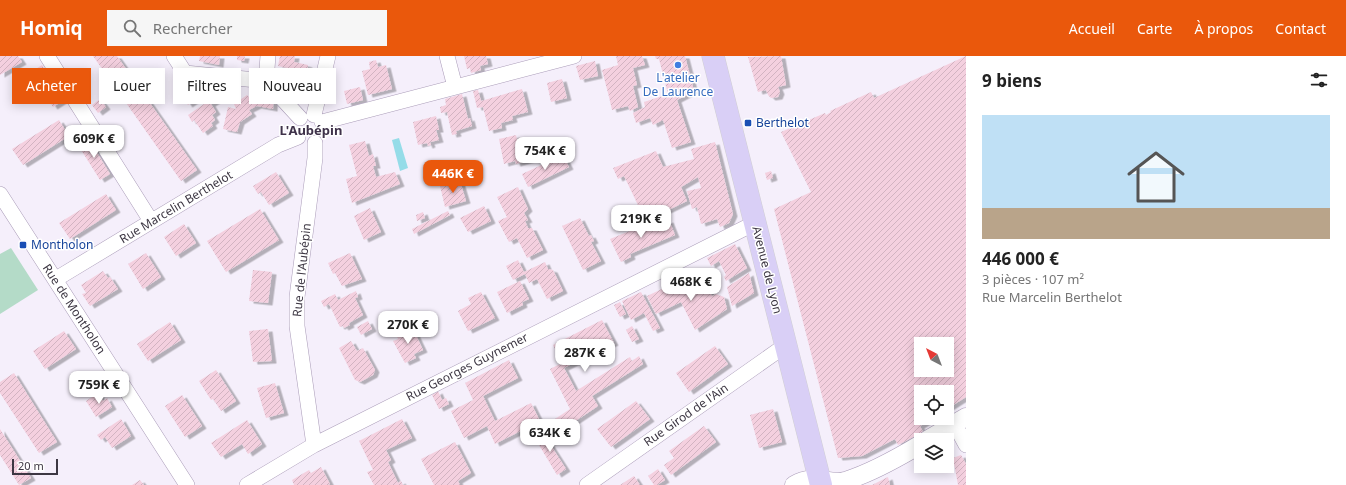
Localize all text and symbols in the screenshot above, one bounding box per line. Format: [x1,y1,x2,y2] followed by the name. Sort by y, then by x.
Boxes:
[107,10,387,46] search box
[20,15,83,41] text: Homiq
[121,17,143,39] icon: search
[153,18,232,38] text: Rechercher
[1069,19,1115,38] text: Accueil
[1137,19,1172,38] text: Carte
[1194,19,1253,38] text: À propos
[1275,19,1326,38] text: Contact
[673,60,683,70] marker: L'atelier De Laurence
[12,68,91,104] chip: Acheter
[99,68,165,104] chip: Louer
[173,68,241,104] chip: Filtres
[249,68,336,104] chip: Nouveau
[643,69,713,100] place label: L'atelier De Laurence
[982,69,1042,92] text: 9 biens
[1308,69,1330,91] icon: filters
[756,114,809,131] place label: Berthelot
[743,118,753,128] marker: Berthelot
[280,121,342,139] district label: L'Aubépin
[61,125,127,159] pin: 609K €
[73,129,115,147] text: 609K €
[512,137,578,171] pin: 754K €
[524,141,566,159] text: 754K €
[1120,141,1192,213] icon: home
[420,160,486,194] pin: 446K €
[432,164,474,182] text: 446K €
[116,166,236,247] street label: Rue Marcelin Berthelot
[608,205,674,239] pin: 219K €
[620,209,662,227] text: 219K €
[288,222,315,318] street label: Rue de l'Aubépin
[748,224,787,315] street label: Avenue de Lyon
[31,236,93,253] place label: Montholon
[18,240,28,250] marker: Montholon
[982,247,1059,270] text: 446 000 €
[39,260,110,357] street label: Rue de Montholon
[658,268,724,302] pin: 468K €
[982,270,1084,288] text: 3 pièces · 107 m²
[670,272,712,290] text: 468K €
[982,288,1122,306] text: Rue Marcelin Berthelot
[375,311,441,345] pin: 270K €
[387,315,429,333] text: 270K €
[403,328,531,405] street label: Rue Georges Guynemer
[914,337,954,377] north arrow
[914,337,954,473] map controls
[552,339,618,373] pin: 287K €
[564,343,606,361] text: 287K €
[66,371,132,405] pin: 759K €
[78,375,120,393] text: 759K €
[640,379,731,450] street label: Rue Girod de l'Ain
[914,385,954,425] button: locate
[517,419,583,453] pin: 634K €
[529,423,571,441] text: 634K €
[914,433,954,473] button: layers
[12,457,58,476] scale bar
[18,458,44,473] text: 20 m

